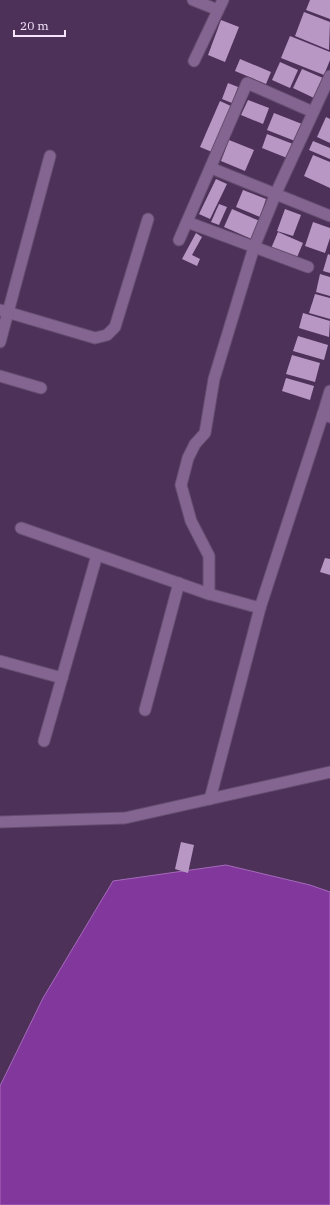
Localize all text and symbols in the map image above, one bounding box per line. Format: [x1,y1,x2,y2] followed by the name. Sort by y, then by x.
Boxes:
[14,12,65,38] scale bar
[20,18,49,33] text: 20 m

